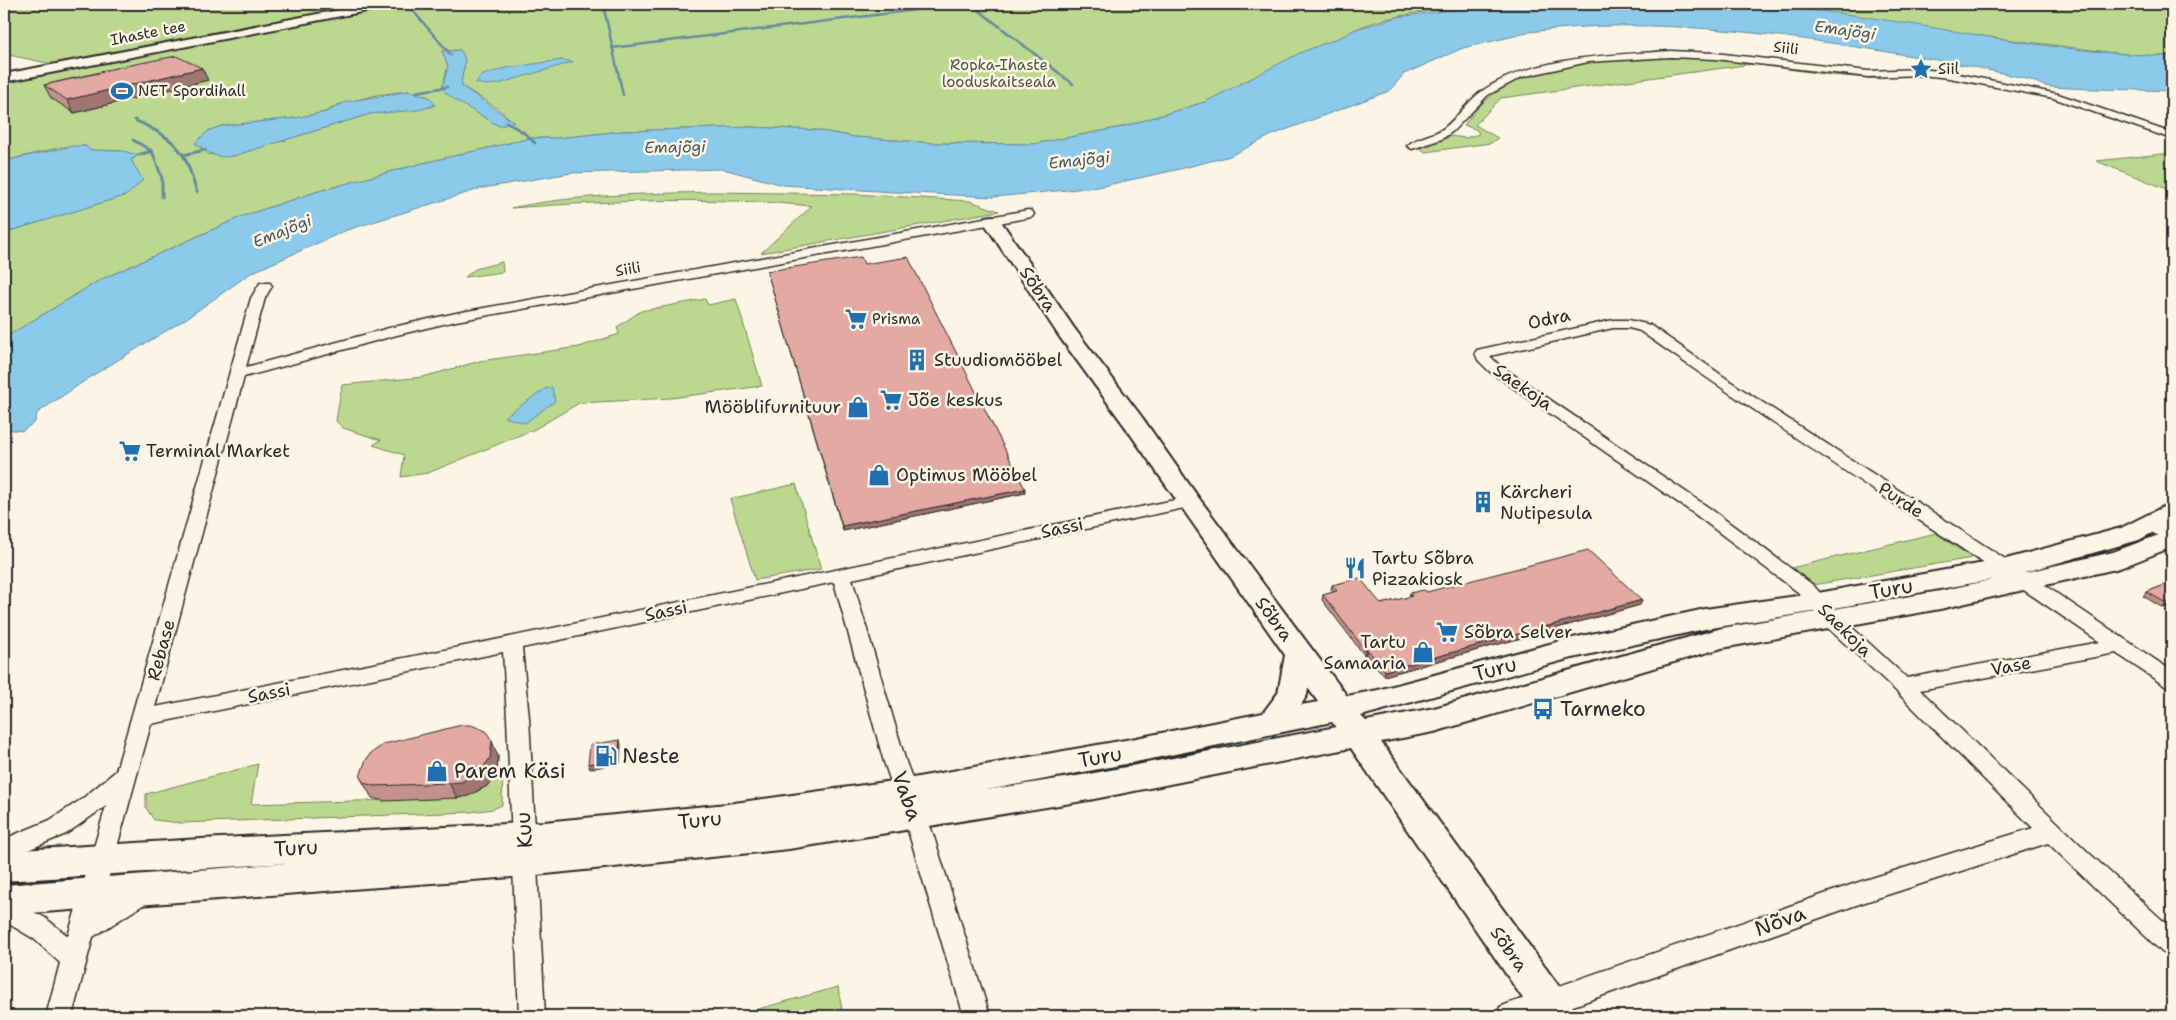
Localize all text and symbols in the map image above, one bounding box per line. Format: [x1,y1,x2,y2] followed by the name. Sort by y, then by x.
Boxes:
[1813,15,1877,45] water label: Emajõgi
[109,16,187,50] street label: Ihaste tee
[1772,37,1800,59] street label: Siili
[942,55,1057,92] park label: Ropka-Ihaste looduskaitseala
[1908,56,1934,82] place icon: Siil
[1938,59,1960,79] place label: Siil
[109,78,135,104] sports icon: NET Spordihall
[138,81,246,101] place label: NET Spordihall
[644,136,706,158] water label: Emajõgi
[1047,146,1111,174] water label: Emajõgi
[250,210,315,252] water label: Emajõgi
[614,257,642,281] street label: Siili
[1014,262,1062,316] street label: Sõbra
[1526,303,1572,335] street label: Odra
[843,306,869,332] supermarket icon: Prisma
[872,309,921,329] place label: Prisma
[904,347,930,373] building icon: Stuudiomööbel
[934,348,1063,372] place label: Stuudiomööbel
[1489,358,1557,416] street label: Saekoja
[878,387,904,413] supermarket icon: Jõe keskus
[908,388,1003,412] place label: Jõe keskus
[845,394,871,420] shop icon: Mööblifurnituur
[705,395,841,419] place label: Mööblifurnituur
[117,438,143,464] supermarket icon: Terminal Market
[146,439,290,463] place label: Terminal Market
[866,462,892,488] shop icon: Optimus Mööbel
[896,463,1038,487] place label: Optimus Mööbel
[1874,476,1928,524] street label: Purde
[1500,480,1592,525] place label: Kärcheri Nutipesula
[1470,489,1496,515] building icon: Kärcheri Nutipesula
[1038,512,1086,544] street label: Sassi
[1372,546,1474,591] place label: Tartu Sõbra Pizzakiosk
[1342,555,1368,581] restaurant icon: Tartu Sõbra Pizzakiosk
[1867,571,1915,607] street label: Turu
[1250,592,1298,646] street label: Sõbra
[642,595,690,627] street label: Sassi
[1813,598,1877,662] street label: Saekoja
[141,617,181,683] street label: Rebase
[1434,619,1460,645] supermarket icon: Sõbra Selver
[1464,620,1573,644] place label: Sõbra Selver
[1324,630,1406,675] place label: Tartu Samaaria
[1410,639,1436,665] shop icon: Tartu Samaaria
[1470,650,1520,688] street label: Turu
[1989,650,2033,682] street label: Vase
[246,677,292,709] street label: Sassi
[1560,695,1646,723] place label: Tarmeko
[1530,696,1556,722] bus stop icon: Tarmeko
[1076,739,1124,775] street label: Turu
[622,742,680,770] place label: Neste
[593,743,619,769] fuel station icon: Neste
[454,757,566,785] place label: Parem Käsi
[424,758,450,784] shop icon: Parem Käsi
[885,767,929,825] street label: Vaba
[677,804,723,836] street label: Turu
[509,811,539,849] street label: Kuu
[273,833,319,863] street label: Turu
[1751,899,1809,943] street label: Nõva
[1485,922,1533,976] street label: Sõbra

